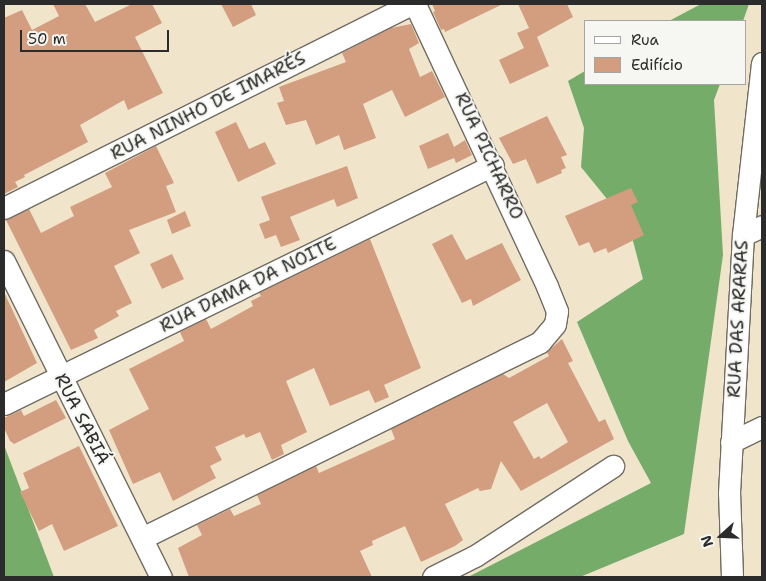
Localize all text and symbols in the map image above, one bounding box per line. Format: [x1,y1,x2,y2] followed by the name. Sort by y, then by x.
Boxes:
[22,20,171,52] scale bar
[584,20,746,85] legend
[28,29,66,49] text: 50 m
[631,30,659,50] text: Rua
[107,47,309,165] street label: RUA NINHO DE IMARÉS
[631,55,683,75] text: Edifício
[450,89,528,223] street label: RUA PICHARRO
[156,233,340,337] street label: RUA DAMA DA NOITE
[723,240,753,398] street label: RUA DAS ARARAS
[50,370,114,468] street label: RUA SABIÁ
[696,511,746,561] north arrow
[697,533,717,549] text: N

